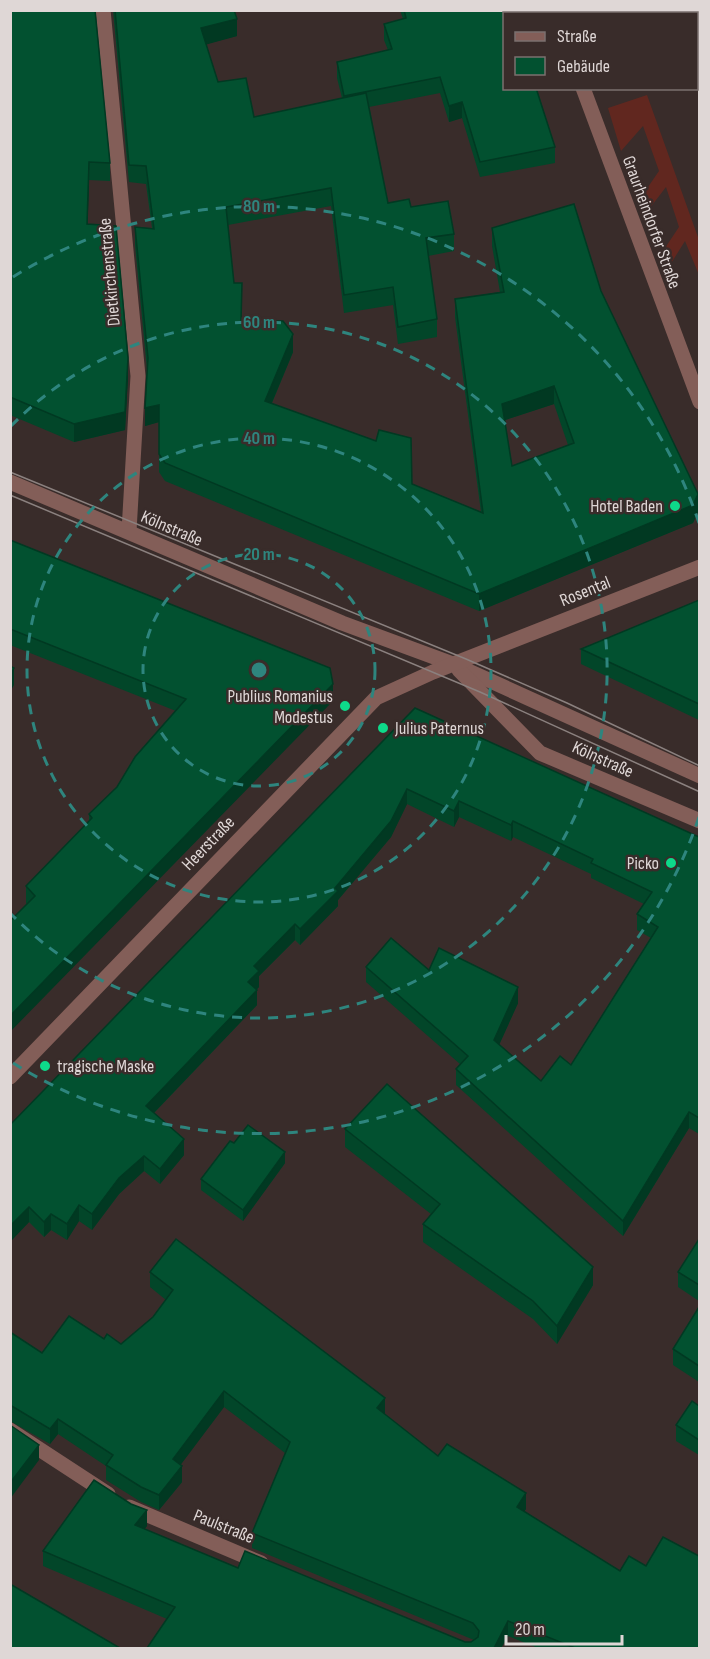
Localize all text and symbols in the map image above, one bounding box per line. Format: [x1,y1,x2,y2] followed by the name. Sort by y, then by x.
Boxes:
[503,12,698,90] legend
[557,26,597,47] text: Straße
[557,56,610,77] text: Gebäude
[618,153,685,291] street label: Graurheindorfer Straße
[243,196,275,217] text: 80 m
[94,217,125,327] street label: Dietkirchenstraße
[243,312,275,333] text: 60 m
[243,428,275,449] text: 40 m
[590,496,663,517] place label: Hotel Baden
[668,499,682,513] marker: Hotel Baden
[138,506,206,551] street label: Kölnstraße
[243,544,275,565] text: 20 m
[557,572,614,611] street label: Rosental
[249,660,269,680] centre of rings
[227,686,333,728] place label: Publius Romanius Modestus
[338,699,352,713] marker: Publius Romanius Modestus
[394,718,484,739] place label: Julius Paternus
[376,721,390,735] marker: Julius Paternus
[569,737,637,782] street label: Kölnstraße
[178,812,239,875] street label: Heerstraße
[627,853,659,874] place label: Picko
[664,856,678,870] marker: Picko
[57,1056,154,1077] place label: tragische Maske
[38,1059,52,1073] marker: tragische Maske
[190,1505,257,1548] street label: Paulstraße
[506,1608,622,1646] scale bar
[515,1619,545,1640] text: 20 m

